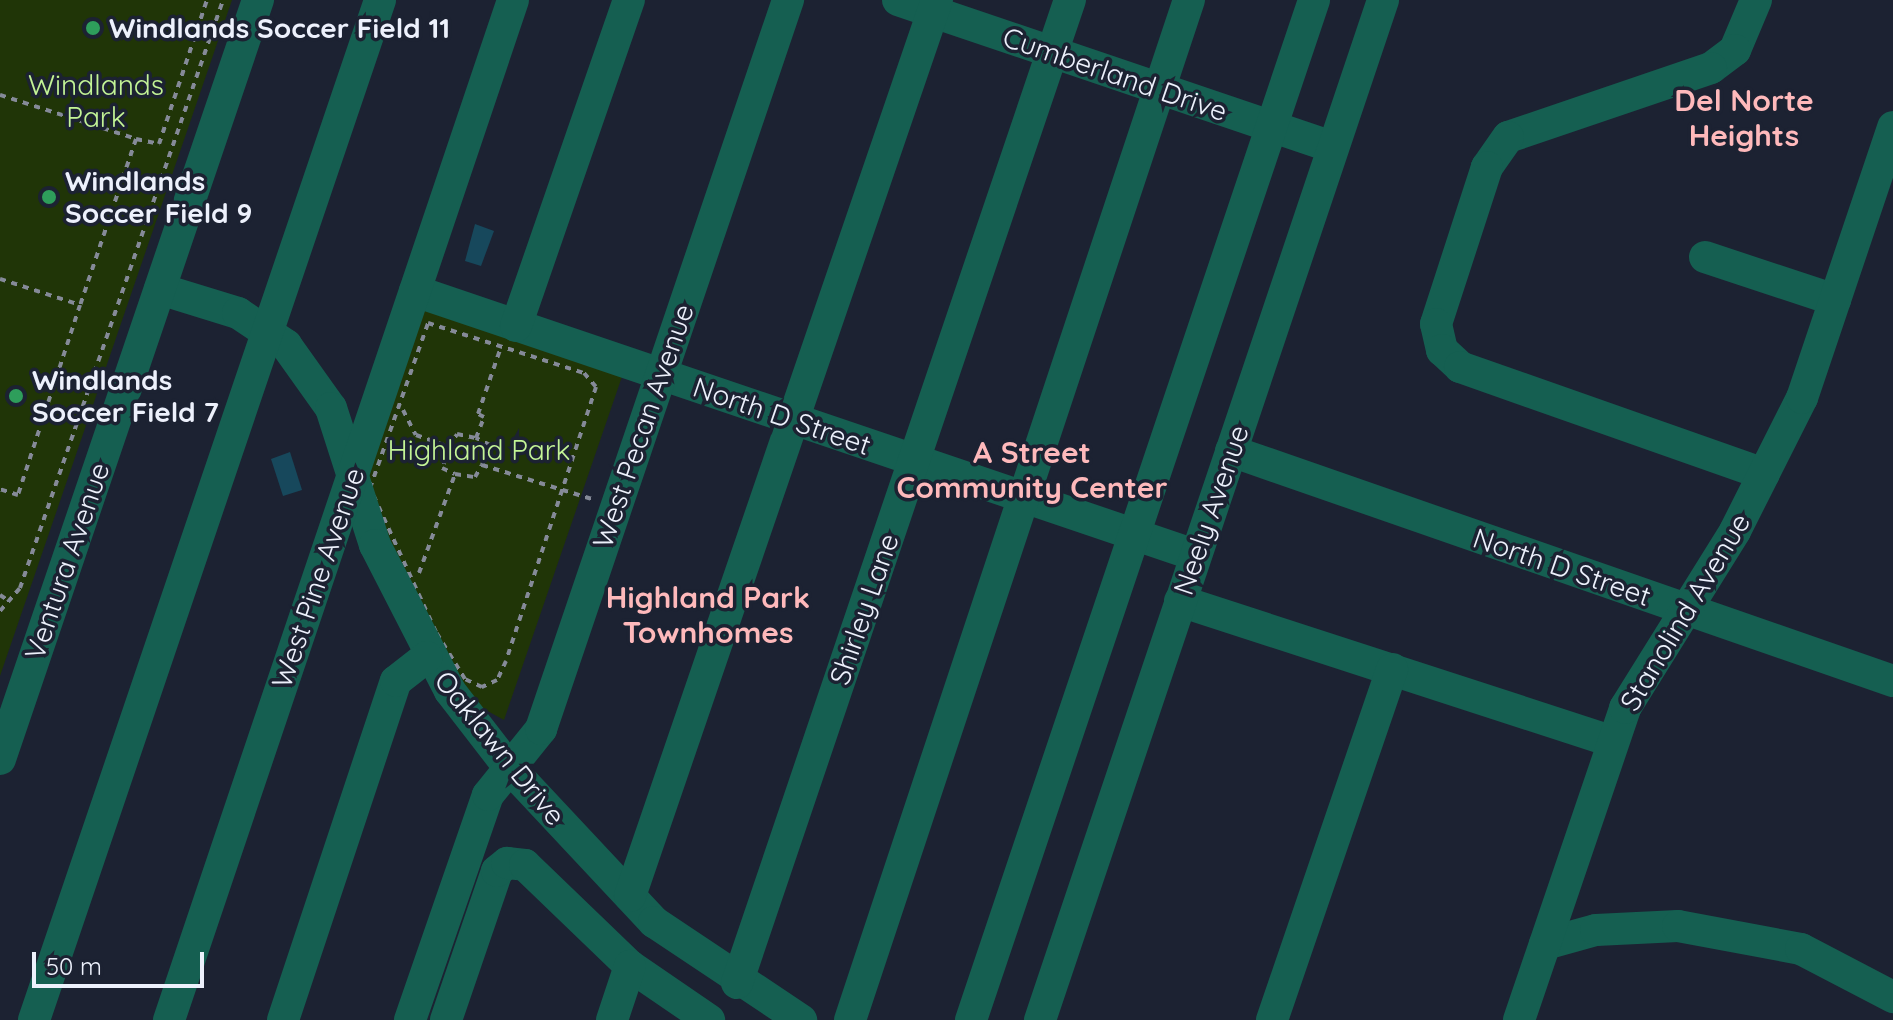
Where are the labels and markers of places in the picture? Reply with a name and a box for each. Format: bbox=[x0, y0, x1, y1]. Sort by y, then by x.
place label: Windlands Soccer Field 11 bbox=[109, 11, 450, 45]
marker: Windlands Soccer Field 11 bbox=[84, 19, 102, 37]
place label: Windlands Soccer Field 9 bbox=[65, 164, 252, 230]
marker: Windlands Soccer Field 9 bbox=[40, 188, 58, 206]
place label: Windlands Soccer Field 7 bbox=[32, 363, 219, 429]
marker: Windlands Soccer Field 7 bbox=[7, 387, 25, 405]

